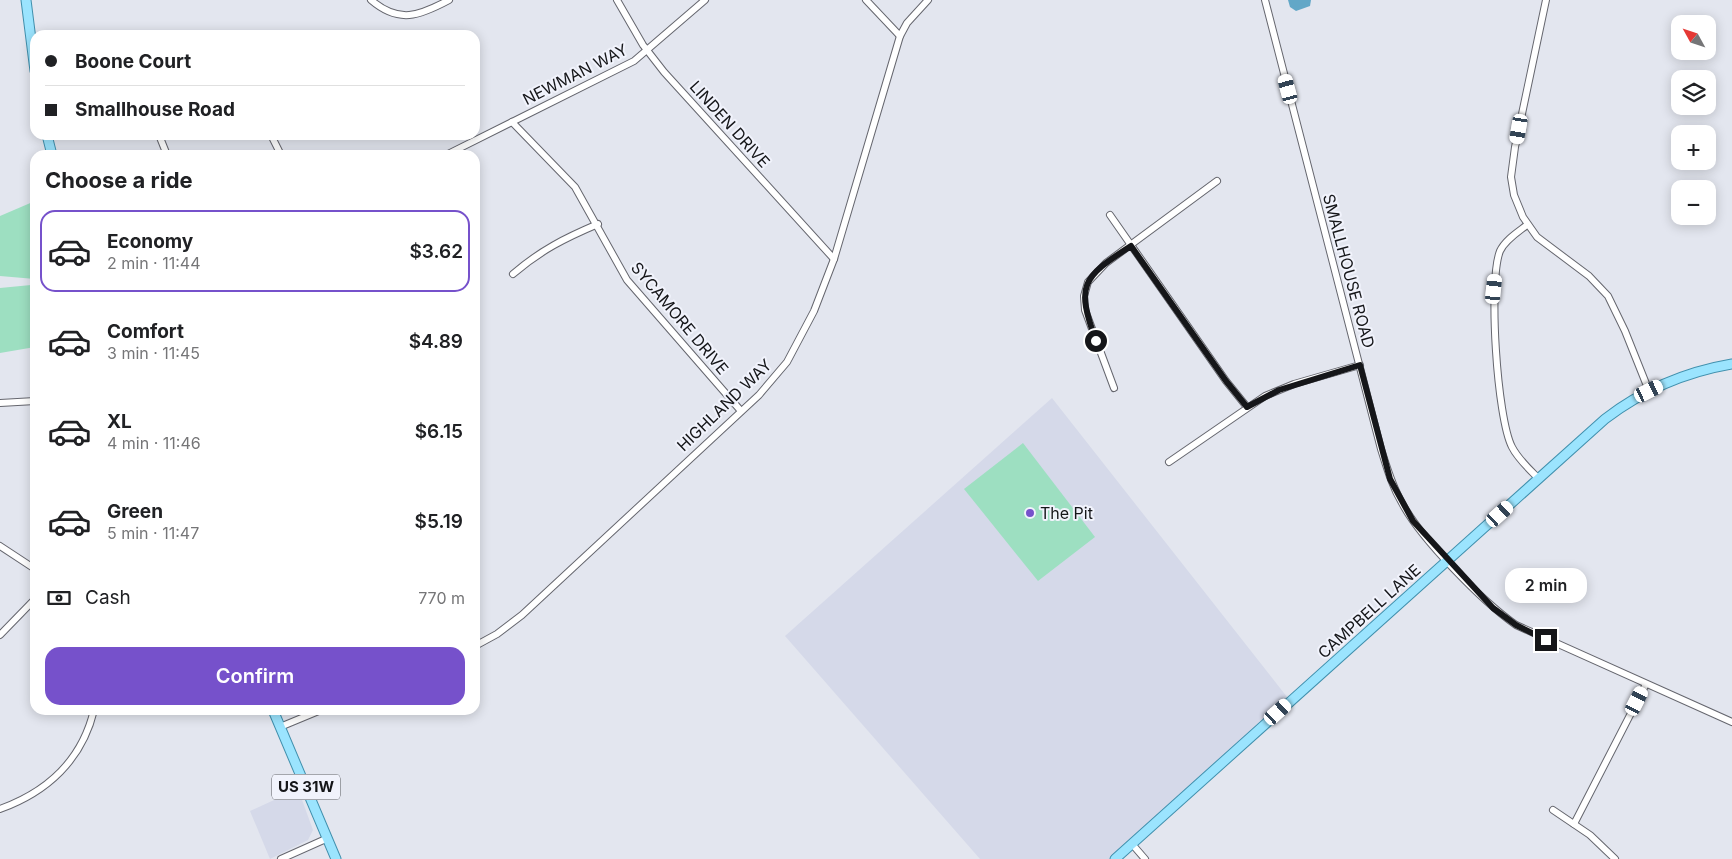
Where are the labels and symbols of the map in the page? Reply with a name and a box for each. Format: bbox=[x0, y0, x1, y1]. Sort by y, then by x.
north arrow bbox=[1671, 15, 1716, 60]
street label: NEWMAN WAY bbox=[519, 39, 631, 109]
car bbox=[1276, 73, 1299, 105]
street label: LINDEN DRIVE bbox=[686, 76, 774, 172]
car bbox=[1509, 113, 1528, 145]
street label: SMALLHOUSE ROAD bbox=[1319, 192, 1379, 350]
street label: SYCAMORE DRIVE bbox=[627, 258, 733, 378]
car bbox=[1484, 273, 1503, 305]
route start bbox=[1085, 330, 1107, 352]
street label: HIGHLAND WAY bbox=[673, 355, 776, 455]
car bbox=[1632, 378, 1665, 404]
car bbox=[1483, 498, 1516, 530]
place label: The Pit bbox=[1040, 503, 1093, 523]
marker: The Pit bbox=[1024, 507, 1036, 519]
street label: CAMPBELL LANE bbox=[1313, 560, 1425, 662]
callout: 2 min bbox=[1505, 568, 1587, 602]
route end bbox=[1535, 629, 1557, 651]
car bbox=[1623, 684, 1650, 718]
car bbox=[1261, 696, 1294, 728]
road number: US 31W bbox=[272, 774, 340, 800]

